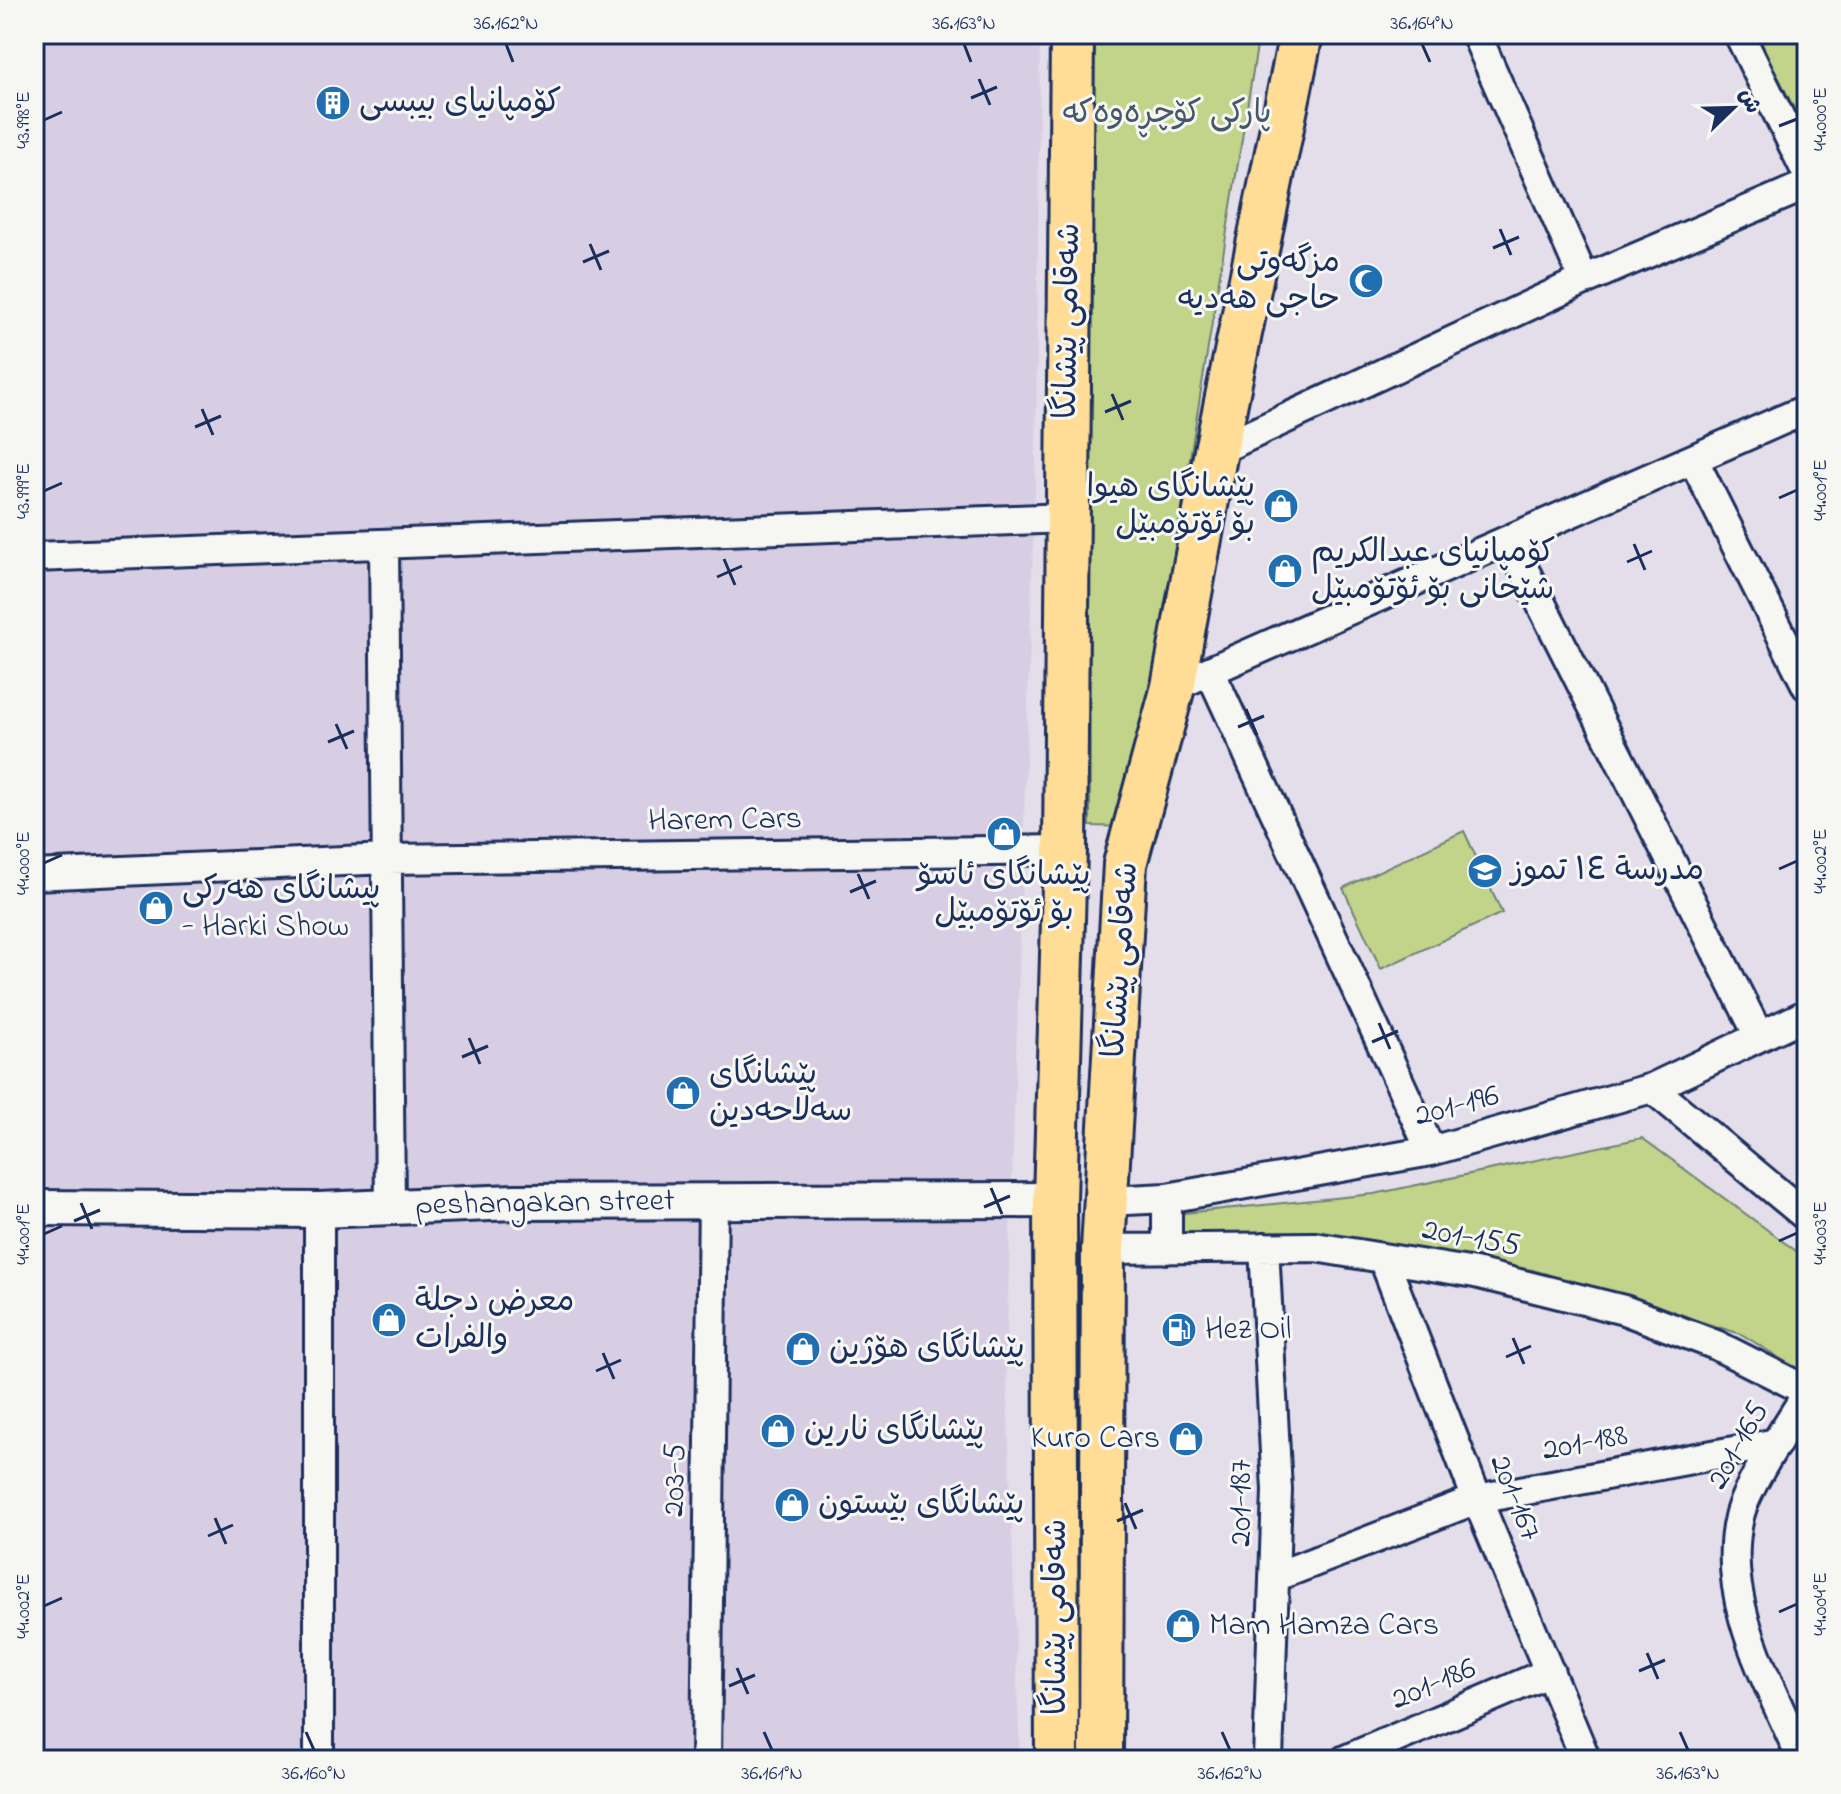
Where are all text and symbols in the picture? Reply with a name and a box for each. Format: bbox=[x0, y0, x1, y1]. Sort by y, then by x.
text: 36.162°N bbox=[473, 10, 539, 39]
text: 36.163°N bbox=[932, 10, 996, 39]
text: 36.164°N bbox=[1390, 10, 1454, 39]
north arrow bbox=[1693, 68, 1773, 148]
place label: كۆمپانیای بیبسی bbox=[359, 80, 561, 127]
building icon: كۆمپانیای بیبسی bbox=[314, 84, 352, 122]
text: ش bbox=[1729, 84, 1768, 119]
text: 44.000°E bbox=[1807, 87, 1836, 151]
text: 43.998°E bbox=[10, 91, 39, 149]
park label: پارکی کۆچڕەوەکە bbox=[1062, 91, 1272, 138]
street label: شەقامی پێشانگا bbox=[1044, 222, 1094, 420]
place label: مزگەوتی حاجی هەدیە bbox=[1178, 240, 1340, 324]
mosque icon: مزگەوتی حاجی هەدیە bbox=[1347, 262, 1385, 300]
text: 44.001°E bbox=[1807, 459, 1836, 521]
text: 43.999°E bbox=[10, 463, 39, 519]
place label: پێشانگای هیوا بۆ ئۆتۆمبێل bbox=[1086, 465, 1255, 549]
shop icon: پێشانگای هیوا بۆ ئۆتۆمبێل bbox=[1262, 487, 1300, 525]
place label: کۆمپانیای عبدالكريم شێخانی بۆ ئۆتۆمبێل bbox=[1311, 530, 1555, 614]
shop icon: کۆمپانیای عبدالكريم شێخانی بۆ ئۆتۆمبێل bbox=[1266, 552, 1304, 590]
street label: Harem Cars bbox=[648, 796, 802, 846]
shop icon: پێشانگای ئاسۆ بۆ ئۆتۆمبێل bbox=[985, 815, 1023, 853]
text: 44.002°E bbox=[1807, 828, 1836, 894]
text: 44.000°E bbox=[10, 831, 39, 895]
place label: مدرسة ١٤ تموز bbox=[1508, 848, 1704, 895]
school or university icon: مدرسة ١٤ تموز bbox=[1466, 852, 1504, 890]
place label: پێشانگای ئاسۆ بۆ ئۆتۆمبێل bbox=[914, 853, 1091, 937]
street label: شەقامی پێشانگا bbox=[1092, 860, 1152, 1060]
place label: پیشانگای هەرکی - Harki Show bbox=[182, 867, 381, 951]
shop icon: پیشانگای هەرکی - Harki Show bbox=[137, 889, 175, 927]
place label: پێشانگای سەلاحەدین bbox=[709, 1052, 852, 1136]
street label: 201-196 bbox=[1409, 1073, 1505, 1141]
shop icon: پێشانگای سەلاحەدین bbox=[664, 1074, 702, 1112]
street label: peshangakan street bbox=[415, 1178, 675, 1230]
text: 44.003°E bbox=[1807, 1201, 1836, 1265]
text: 44.001°E bbox=[10, 1203, 39, 1265]
street label: 201-155 bbox=[1418, 1207, 1524, 1271]
place label: معرض دجلة والفرات bbox=[415, 1279, 574, 1363]
shop icon: معرض دجلة والفرات bbox=[370, 1301, 408, 1339]
place label: Hez Oil bbox=[1205, 1307, 1292, 1354]
fuel station icon: Hez Oil bbox=[1160, 1311, 1198, 1349]
place label: پێشانگای هۆژین bbox=[829, 1326, 1025, 1373]
shop icon: پێشانگای هۆژین bbox=[784, 1330, 822, 1368]
street label: 201-165 bbox=[1696, 1393, 1782, 1499]
place label: پێشانگای نارین bbox=[804, 1408, 984, 1455]
shop icon: پێشانگای نارین bbox=[759, 1412, 797, 1450]
street label: 201-188 bbox=[1538, 1413, 1632, 1475]
place label: Kuro Cars bbox=[1031, 1416, 1160, 1463]
shop icon: Kuro Cars bbox=[1167, 1420, 1205, 1458]
street label: 203-5 bbox=[652, 1443, 700, 1517]
street label: 201-167 bbox=[1475, 1448, 1553, 1548]
street label: 201-187 bbox=[1219, 1459, 1266, 1547]
place label: پێشانگای بێستون bbox=[818, 1482, 1024, 1529]
shop icon: پێشانگای بێستون bbox=[773, 1486, 811, 1524]
street label: شەقامی پێشانگا bbox=[1034, 1519, 1081, 1715]
text: 44.004°E bbox=[1807, 1572, 1836, 1636]
text: 44.002°E bbox=[10, 1573, 39, 1639]
place label: Mam Hamza Cars bbox=[1209, 1603, 1439, 1650]
shop icon: Mam Hamza Cars bbox=[1164, 1607, 1202, 1645]
street label: 201-186 bbox=[1384, 1646, 1484, 1724]
text: 36.160°N bbox=[282, 1760, 346, 1789]
text: 36.161°N bbox=[741, 1760, 803, 1789]
text: 36.162°N bbox=[1197, 1760, 1263, 1789]
text: 36.163°N bbox=[1656, 1760, 1720, 1789]

